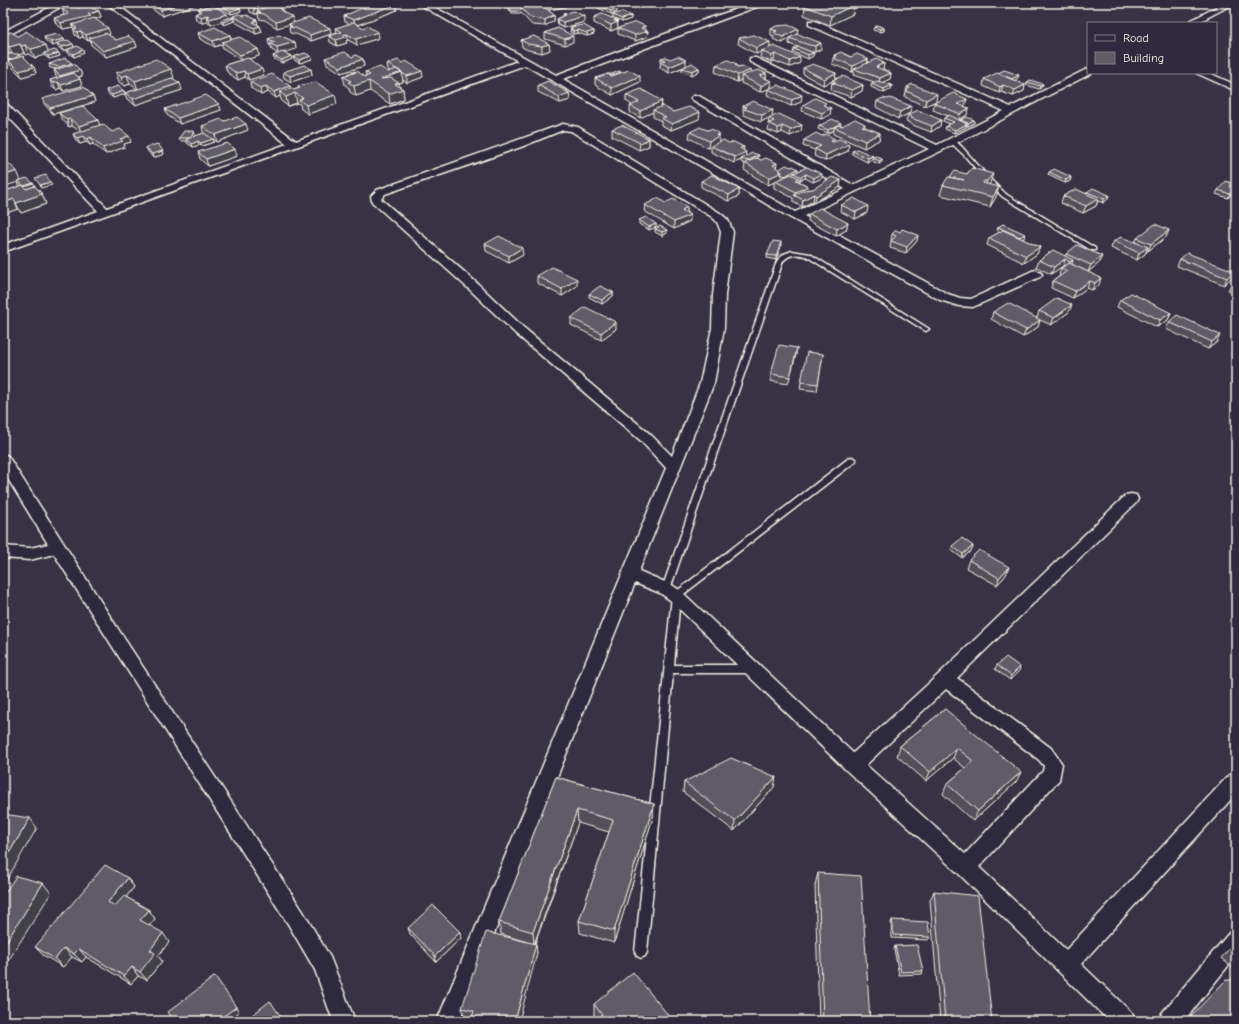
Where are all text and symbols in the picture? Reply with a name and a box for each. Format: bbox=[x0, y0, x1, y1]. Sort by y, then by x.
legend bbox=[1087, 22, 1217, 74]
text: Road bbox=[1123, 31, 1149, 45]
text: Building bbox=[1123, 51, 1164, 65]

